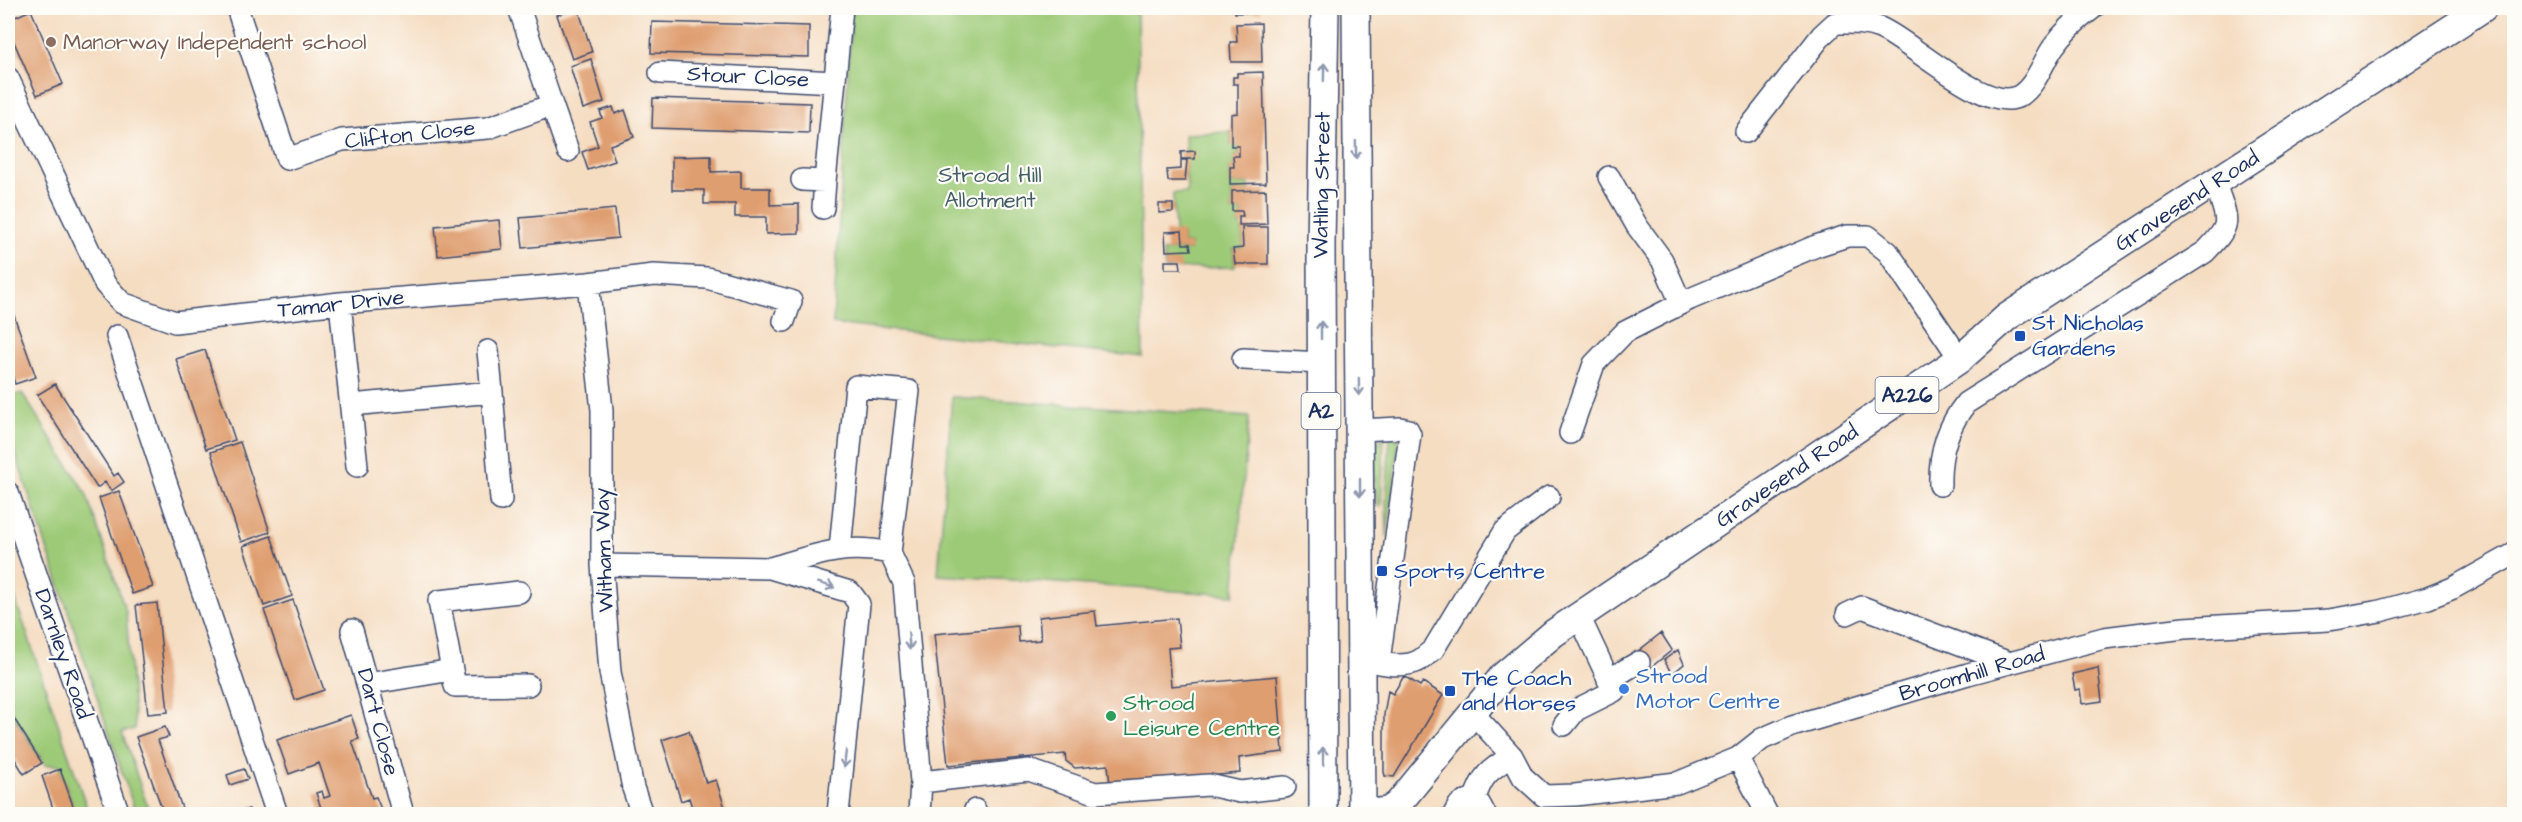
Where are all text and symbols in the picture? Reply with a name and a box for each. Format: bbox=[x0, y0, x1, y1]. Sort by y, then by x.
place label: Manorway Independent school bbox=[63, 27, 366, 59]
marker: Manorway Independent school bbox=[44, 35, 58, 49]
street label: Stour Close bbox=[686, 58, 810, 96]
one-way arrow bbox=[1318, 63, 1330, 83]
street label: Watling Street bbox=[1305, 111, 1340, 259]
street label: Clifton Close bbox=[343, 113, 477, 157]
one-way arrow bbox=[1351, 139, 1362, 159]
street label: Gravesend Road bbox=[2109, 143, 2265, 259]
park label: Strood Hill Allotment bbox=[938, 160, 1042, 216]
street label: Tamar Drive bbox=[276, 282, 406, 326]
place label: St Nicholas Gardens bbox=[2032, 308, 2144, 364]
one-way arrow bbox=[1316, 321, 1327, 341]
marker: St Nicholas Gardens bbox=[2013, 329, 2027, 343]
one-way arrow bbox=[1353, 376, 1365, 396]
road number: A226 bbox=[1876, 377, 1938, 413]
road number: A2 bbox=[1302, 393, 1340, 429]
street label: Gravesend Road bbox=[1709, 417, 1865, 535]
one-way arrow bbox=[1354, 478, 1366, 498]
street label: Witham Way bbox=[586, 487, 623, 613]
place label: Sports Centre bbox=[1394, 556, 1545, 587]
marker: Sports Centre bbox=[1375, 564, 1389, 578]
one-way arrow bbox=[817, 580, 836, 591]
street label: Darnley Road bbox=[25, 585, 100, 723]
one-way arrow bbox=[903, 631, 914, 651]
street label: Broomhill Road bbox=[1896, 638, 2048, 710]
place label: Strood Motor Centre bbox=[1636, 661, 1780, 717]
place label: The Coach and Horses bbox=[1462, 663, 1576, 719]
street label: Dart Close bbox=[349, 665, 407, 779]
marker: Strood Motor Centre bbox=[1617, 682, 1631, 696]
marker: The Coach and Horses bbox=[1443, 684, 1457, 698]
place label: Strood Leisure Centre bbox=[1123, 688, 1280, 744]
marker: Strood Leisure Centre bbox=[1104, 709, 1118, 723]
one-way arrow bbox=[1317, 747, 1329, 767]
one-way arrow bbox=[839, 748, 850, 768]

